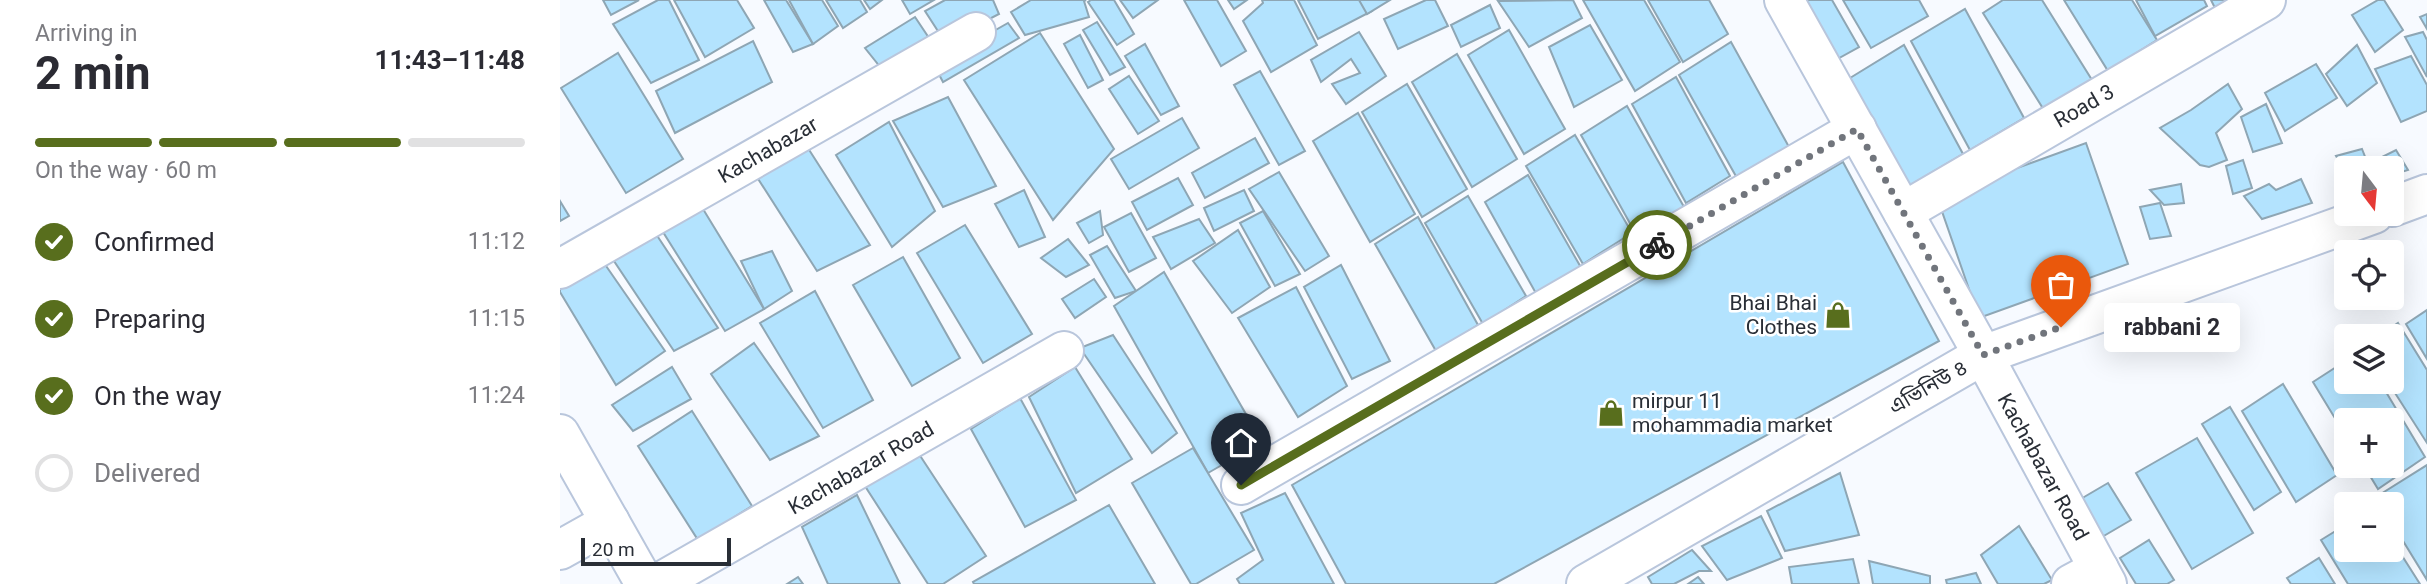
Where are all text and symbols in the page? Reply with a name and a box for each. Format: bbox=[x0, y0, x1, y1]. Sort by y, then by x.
text: Arriving in bbox=[35, 20, 138, 47]
text: 11:43–11:48 bbox=[375, 45, 525, 75]
text: 2 min bbox=[35, 46, 151, 100]
street label: Road 3 bbox=[2050, 79, 2118, 133]
street label: Kachabazar bbox=[714, 112, 822, 188]
north arrow bbox=[2334, 156, 2404, 226]
map controls bbox=[2334, 156, 2404, 562]
text: On the way · 60 m bbox=[35, 157, 217, 184]
courier bbox=[1622, 210, 1692, 280]
icon: check bbox=[35, 223, 73, 261]
icon: bike bbox=[1638, 226, 1676, 264]
text: Confirmed bbox=[94, 227, 215, 257]
text: 11:12 bbox=[468, 228, 525, 255]
button: locate bbox=[2334, 240, 2404, 310]
pin bbox=[2031, 255, 2091, 327]
icon: bag bbox=[2042, 266, 2080, 304]
place label: Bhai Bhai Clothes bbox=[1729, 291, 1817, 339]
icon: check bbox=[35, 300, 73, 338]
shop icon: Bhai Bhai Clothes bbox=[1823, 300, 1853, 330]
callout: rabbani 2 bbox=[2103, 302, 2240, 352]
text: Preparing bbox=[94, 304, 206, 334]
text: 11:15 bbox=[468, 305, 525, 332]
text: rabbani 2 bbox=[2124, 314, 2220, 341]
button: layers bbox=[2334, 324, 2404, 394]
street label: এভিনিউ ৪ bbox=[1885, 355, 1971, 419]
icon: check bbox=[35, 377, 73, 415]
text: On the way bbox=[94, 381, 222, 411]
text: 11:24 bbox=[468, 382, 525, 409]
place label: mirpur 11 mohammadia market bbox=[1632, 389, 1833, 437]
street label: Kachabazar Road bbox=[1993, 389, 2093, 545]
shop icon: mirpur 11 mohammadia market bbox=[1596, 398, 1626, 428]
button: + bbox=[2334, 408, 2404, 478]
pin bbox=[1211, 413, 1271, 485]
street label: Kachabazar Road bbox=[784, 417, 938, 519]
icon: home bbox=[1222, 424, 1260, 462]
text: Delivered bbox=[94, 458, 201, 488]
button: − bbox=[2334, 492, 2404, 562]
scale bar bbox=[581, 535, 732, 567]
text: 20 m bbox=[592, 538, 635, 561]

